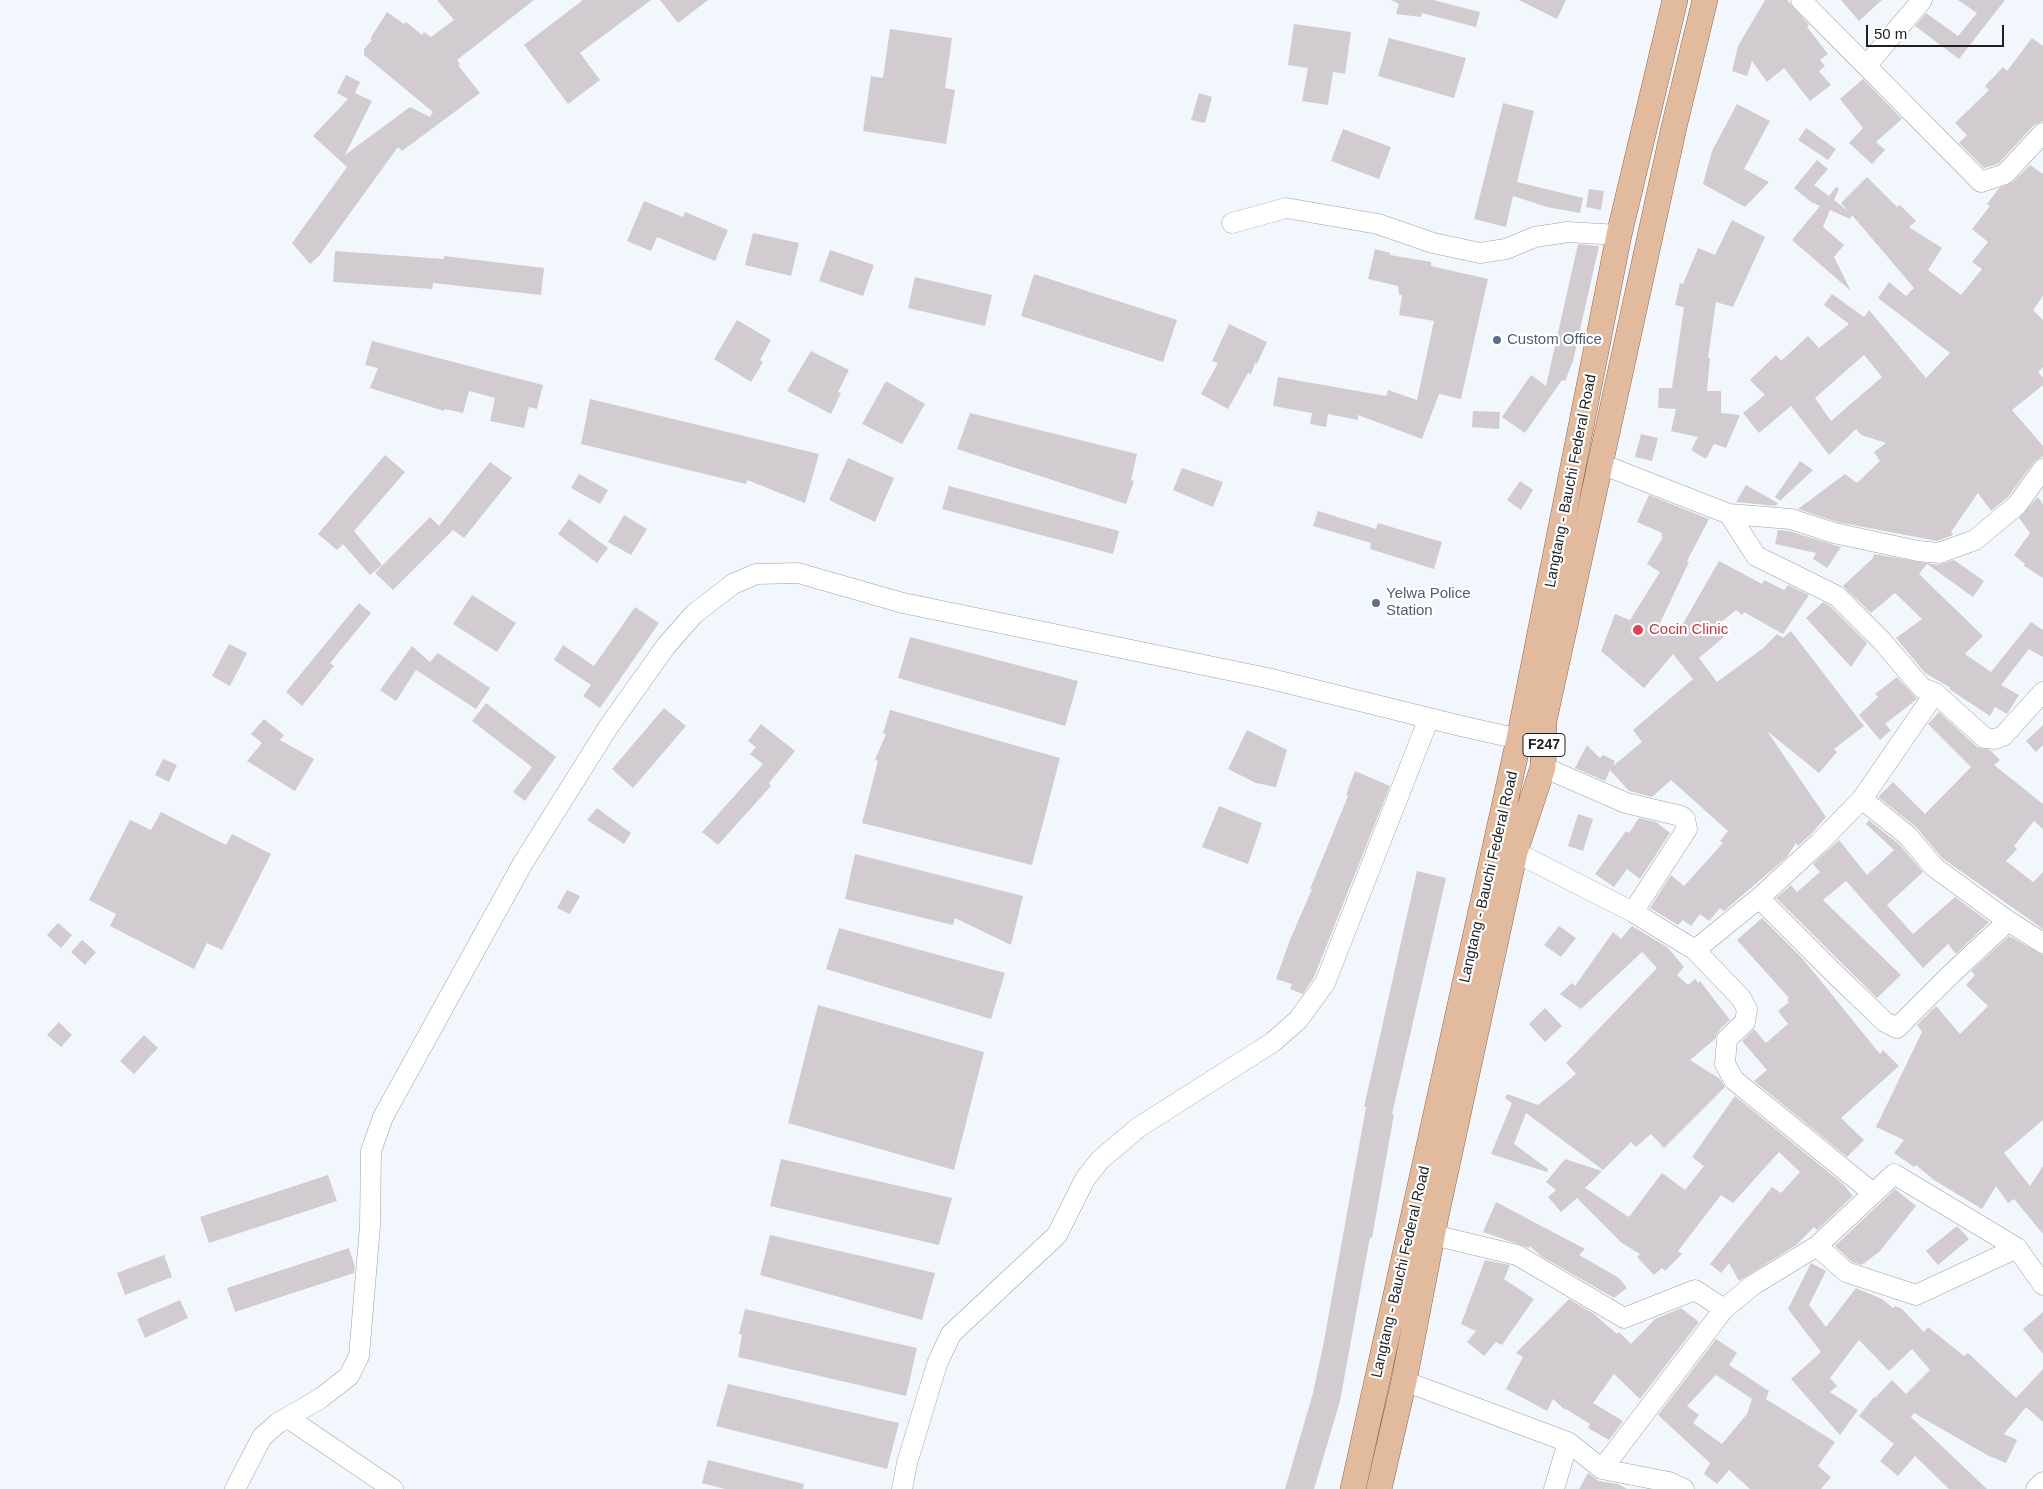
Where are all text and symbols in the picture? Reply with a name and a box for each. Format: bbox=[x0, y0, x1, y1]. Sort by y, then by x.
scale bar bbox=[1868, 15, 2006, 47]
text: 50 m bbox=[1874, 25, 1907, 42]
place label: Custom Office bbox=[1507, 331, 1602, 349]
marker: Custom Office bbox=[1491, 334, 1503, 346]
street label: Langtang - Bauchi Federal Road bbox=[1541, 373, 1601, 589]
place label: Yelwa Police Station bbox=[1386, 585, 1470, 620]
marker: Yelwa Police Station bbox=[1370, 597, 1382, 609]
place label: Cocin Clinic bbox=[1649, 621, 1728, 639]
marker: Cocin Clinic bbox=[1631, 623, 1645, 637]
road number: F247 bbox=[1523, 734, 1565, 756]
street label: Langtang - Bauchi Federal Road bbox=[1456, 769, 1522, 985]
street label: Langtang - Bauchi Federal Road bbox=[1368, 1164, 1434, 1380]

